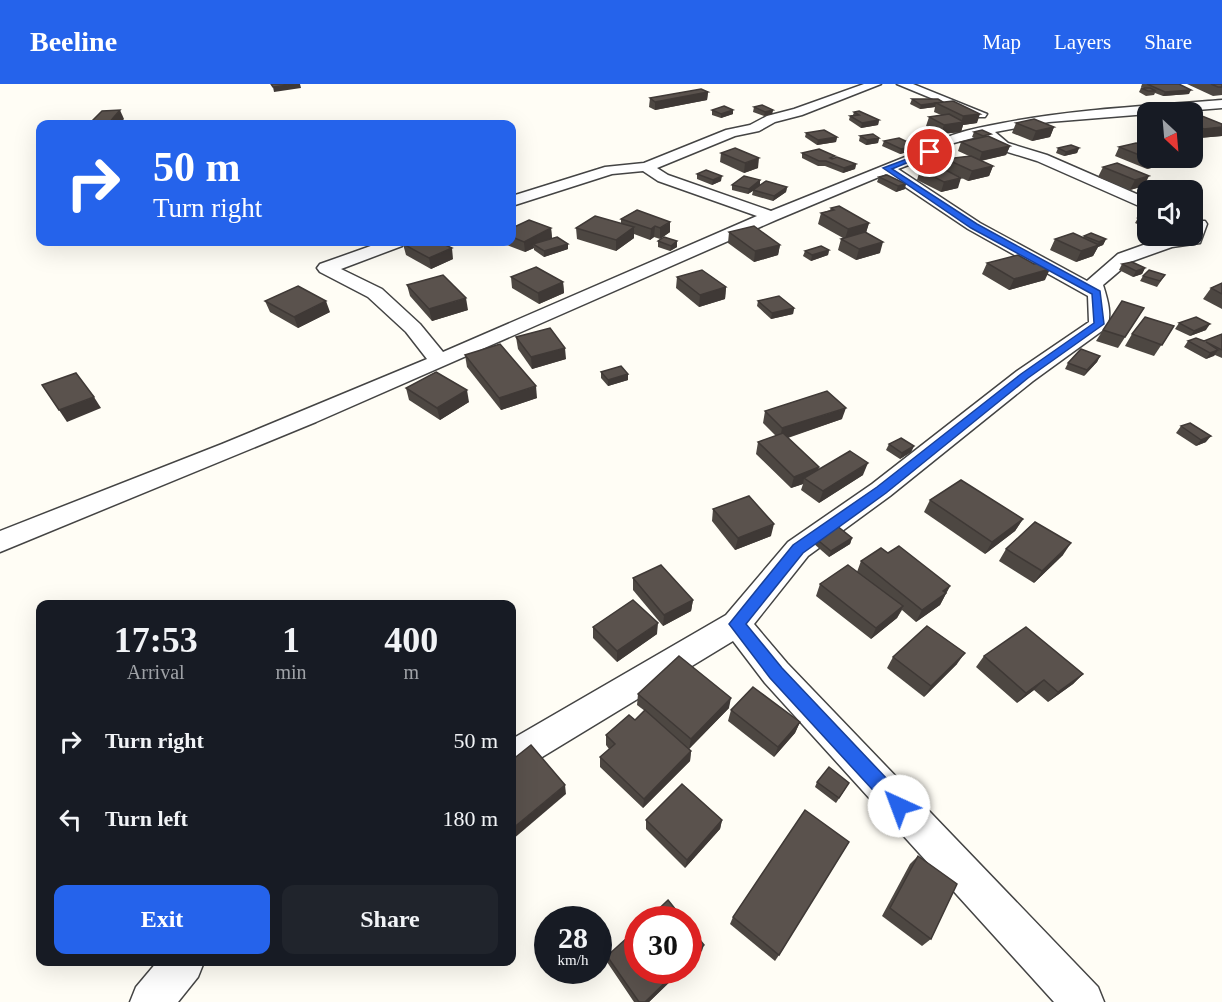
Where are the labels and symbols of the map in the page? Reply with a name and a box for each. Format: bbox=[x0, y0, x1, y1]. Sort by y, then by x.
north arrow bbox=[1137, 102, 1203, 168]
pin bbox=[904, 126, 955, 177]
position arrow bbox=[867, 774, 931, 838]
speed limit sign: 30 bbox=[624, 906, 702, 984]

